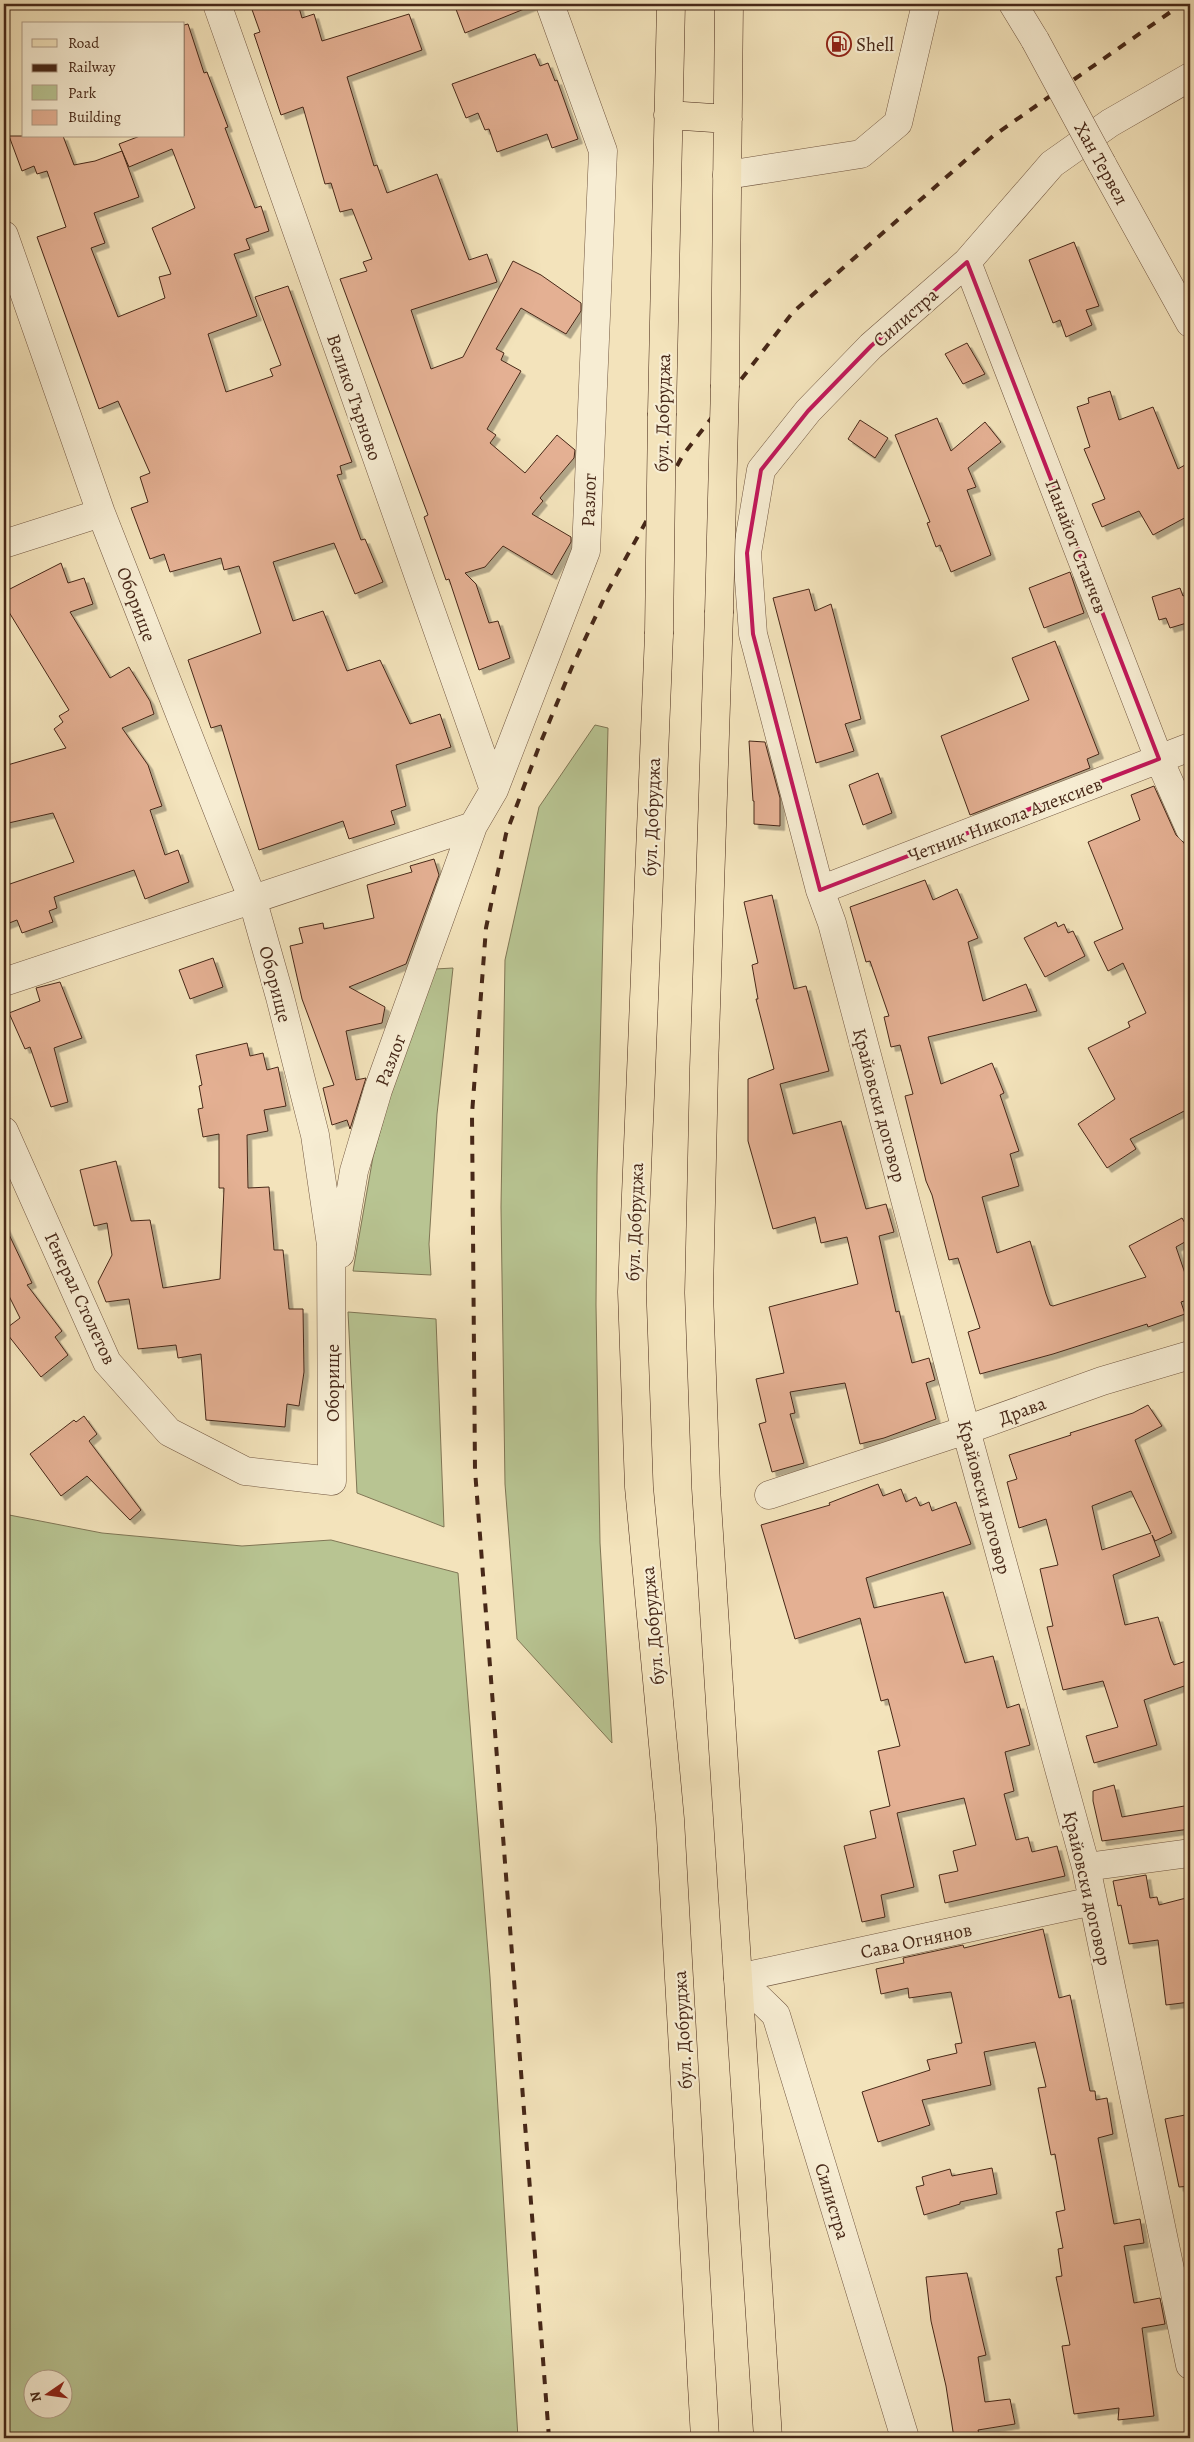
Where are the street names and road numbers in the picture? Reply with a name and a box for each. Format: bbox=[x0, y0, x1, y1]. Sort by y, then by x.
street label: Хан Тервел bbox=[1068, 117, 1135, 210]
street label: Силистра bbox=[867, 282, 944, 353]
street label: Велико Търново bbox=[320, 331, 388, 464]
street label: бул. Добруджа bbox=[649, 353, 677, 473]
street label: Разлог bbox=[575, 473, 603, 527]
street label: Панайот Станчев bbox=[1039, 476, 1114, 617]
street label: Оборище bbox=[110, 563, 162, 645]
street label: бул. Добруджа bbox=[637, 757, 667, 877]
street label: Четник Никола Алексиев bbox=[905, 771, 1106, 869]
street label: Оборище bbox=[252, 943, 298, 1025]
street label: Крайовски договор bbox=[846, 1025, 912, 1185]
street label: Разлог bbox=[369, 1030, 413, 1090]
street label: бул. Добруджа bbox=[620, 1162, 650, 1282]
street label: Генерал Столетов bbox=[38, 1228, 122, 1369]
street label: Оборище bbox=[320, 1344, 346, 1422]
street label: Драва bbox=[995, 1390, 1050, 1431]
street label: Крайовски договор bbox=[951, 1417, 1017, 1577]
street label: бул. Добруджа bbox=[635, 1565, 671, 1686]
street label: Крайовски договор bbox=[1057, 1808, 1118, 1968]
street label: Сава Огнянов bbox=[858, 1916, 974, 1965]
street label: бул. Добруджа bbox=[667, 1970, 699, 2090]
street label: Силистра bbox=[808, 2160, 856, 2243]

